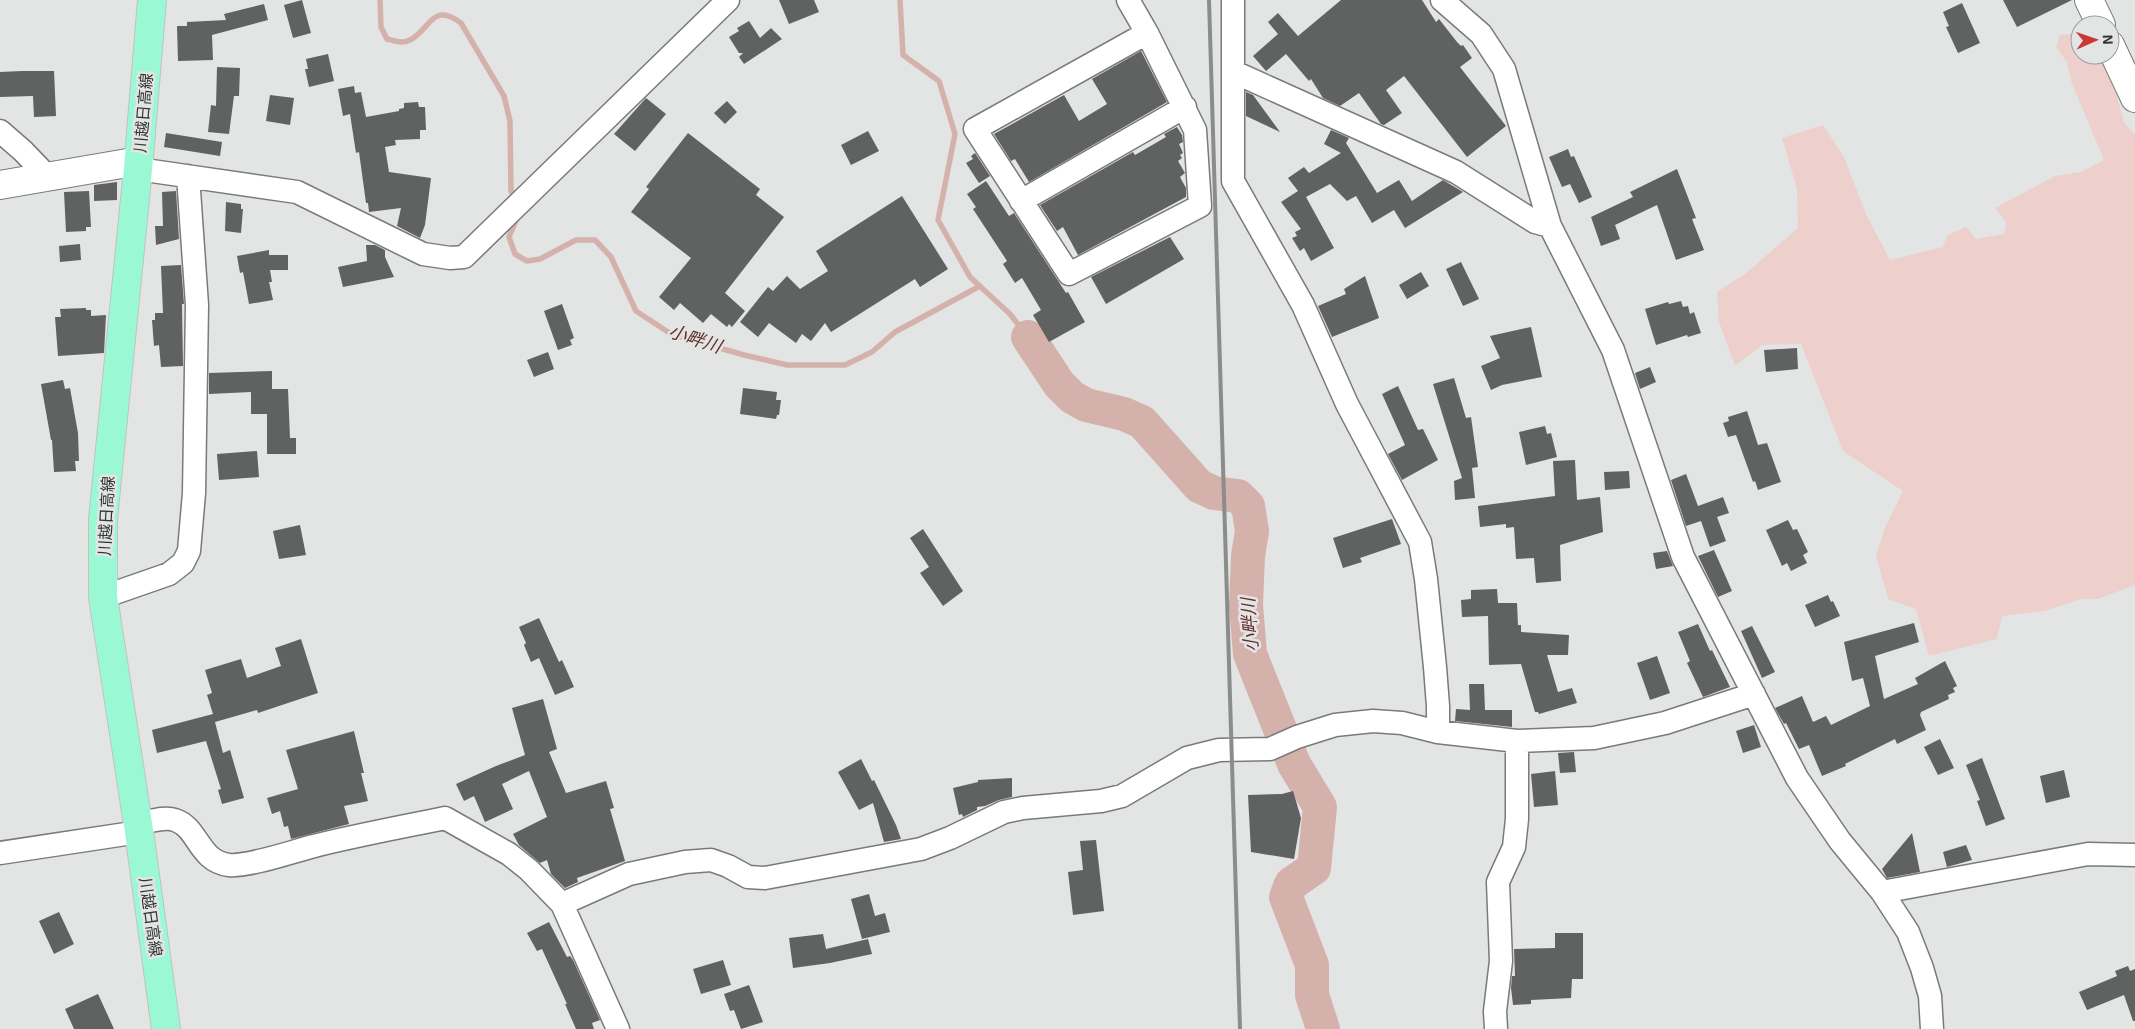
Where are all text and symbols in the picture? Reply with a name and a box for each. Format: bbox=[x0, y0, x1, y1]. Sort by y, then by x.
north arrow bbox=[2070, 15, 2120, 65]
text: N bbox=[2100, 34, 2117, 45]
street label: 川越日高線 bbox=[130, 72, 155, 154]
water label: 小畔川 bbox=[666, 319, 726, 357]
street label: 川越日高線 bbox=[94, 476, 117, 556]
water label: 小畔川 bbox=[1236, 595, 1262, 653]
street label: 川越日高線 bbox=[137, 876, 166, 958]

